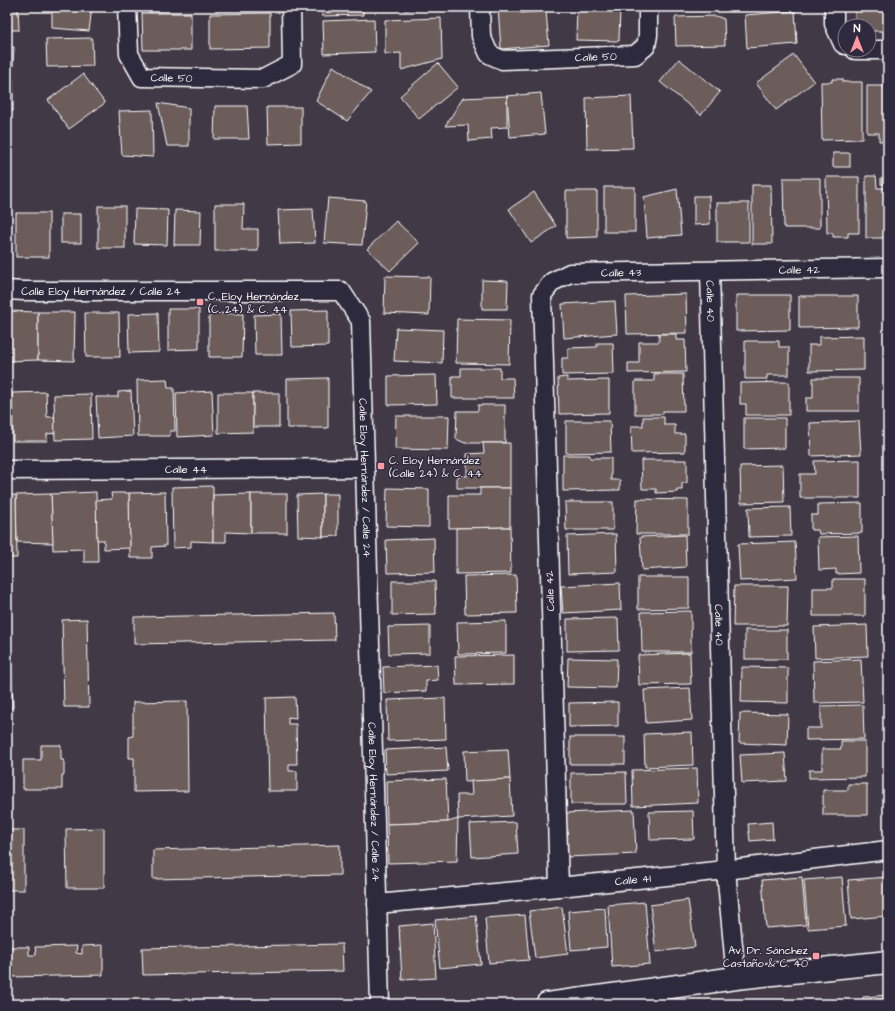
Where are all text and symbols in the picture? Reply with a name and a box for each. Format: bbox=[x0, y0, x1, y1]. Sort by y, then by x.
north arrow bbox=[837, 18, 877, 58]
text: N bbox=[854, 21, 861, 36]
street label: Calle 50 bbox=[575, 48, 617, 65]
street label: Calle 50 bbox=[150, 70, 193, 85]
street label: Calle 42 bbox=[779, 262, 821, 277]
street label: Calle 43 bbox=[601, 264, 642, 280]
street label: Calle 40 bbox=[703, 280, 719, 322]
street label: Calle Eloy Hernández / Calle 24 bbox=[21, 284, 181, 300]
place label: C. Eloy Hernández (C. 24) & C. 44 bbox=[208, 289, 299, 317]
marker: C. Eloy Hernández (C. 24) & C. 44 bbox=[195, 297, 205, 307]
street label: Calle Eloy Hernández / Calle 24 bbox=[356, 398, 375, 558]
place label: C. Eloy Hernández (Calle 24) & C. 44 bbox=[389, 453, 483, 481]
street label: Calle 44 bbox=[165, 461, 208, 477]
marker: C. Eloy Hernández (Calle 24) & C. 44 bbox=[376, 461, 386, 471]
street label: Calle 42 bbox=[542, 570, 558, 612]
street label: Calle 40 bbox=[711, 604, 727, 646]
street label: Calle Eloy Hernández / Calle 24 bbox=[365, 722, 384, 882]
street label: Calle 41 bbox=[614, 870, 652, 889]
place label: Av. Dr. Sánchez Castaño & C. 40 bbox=[723, 943, 809, 971]
marker: Av. Dr. Sánchez Castaño & C. 40 bbox=[811, 951, 821, 961]

